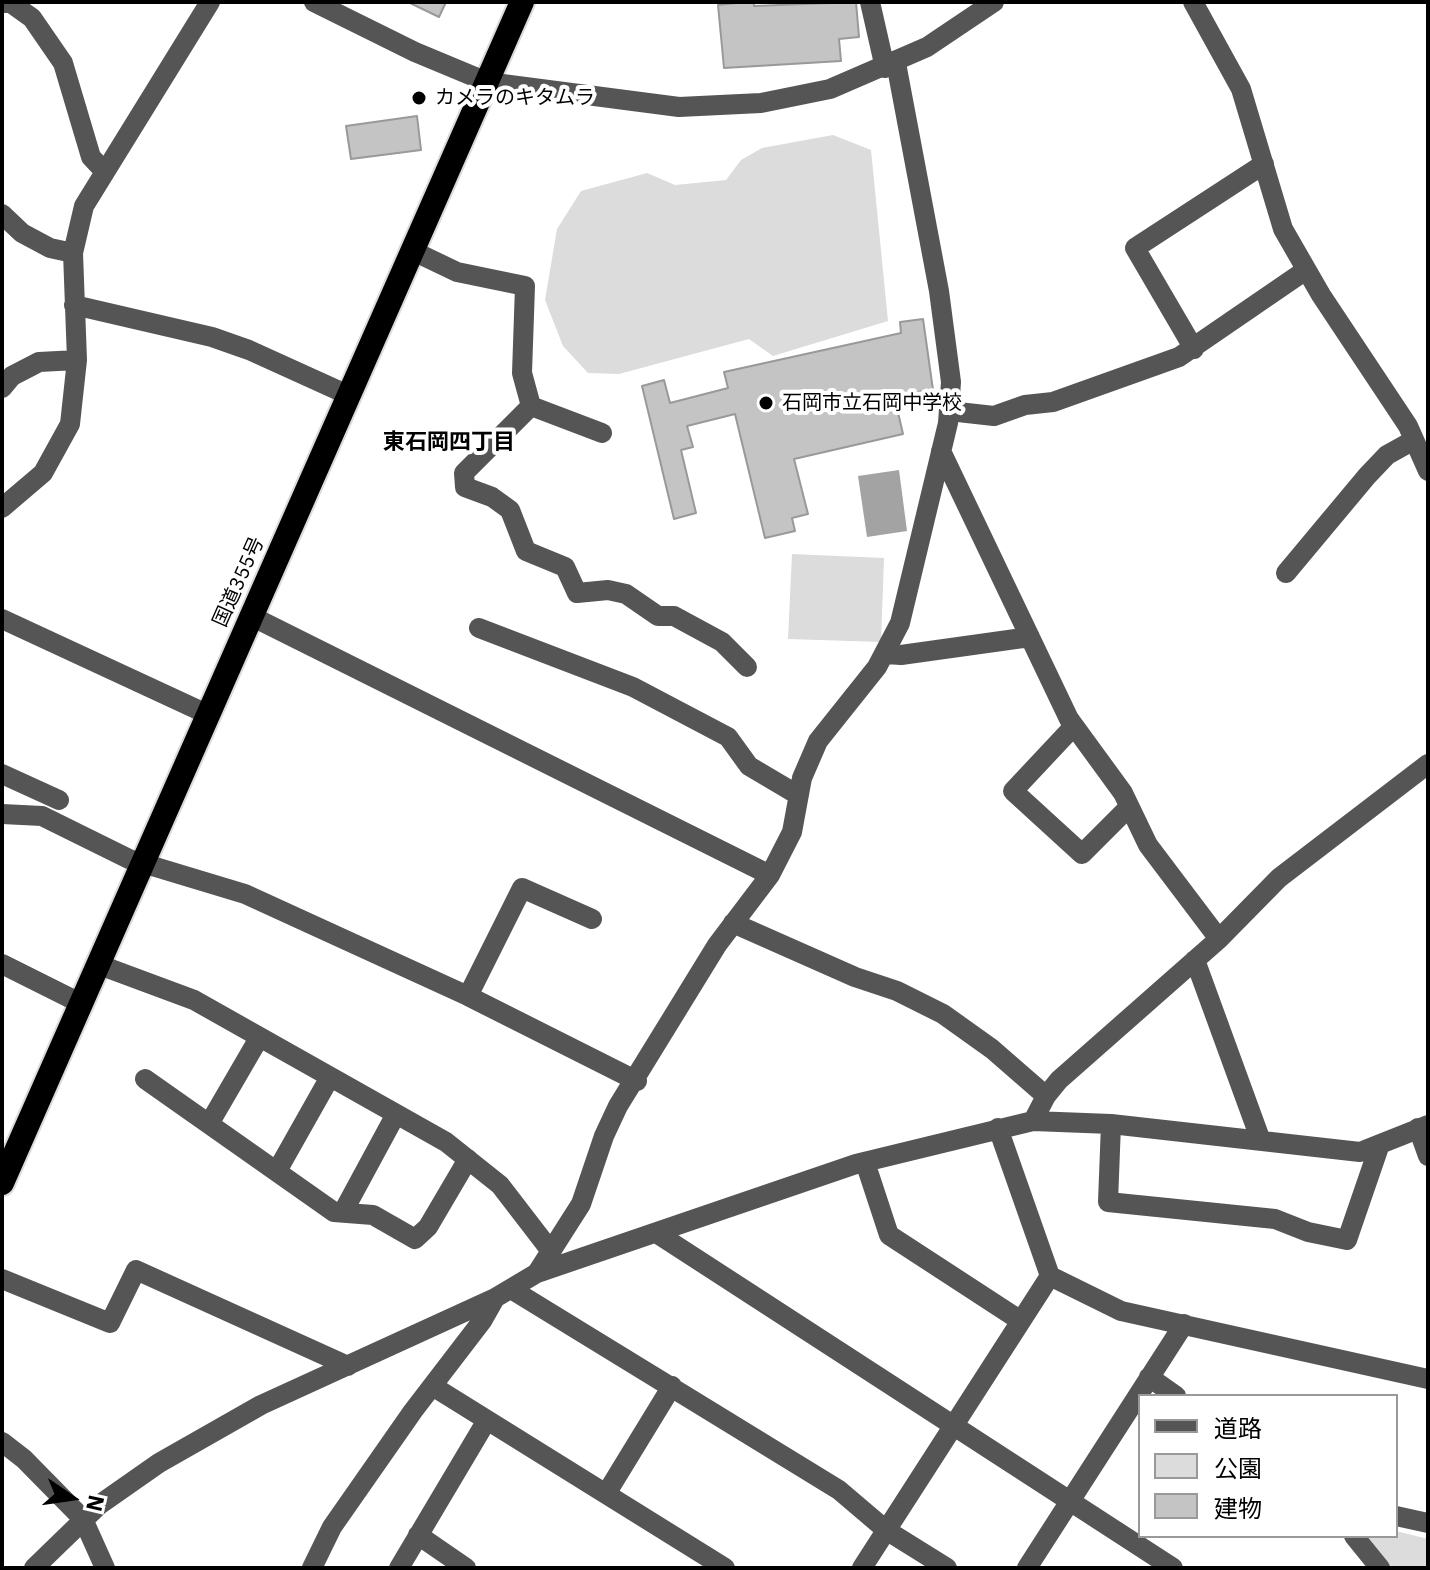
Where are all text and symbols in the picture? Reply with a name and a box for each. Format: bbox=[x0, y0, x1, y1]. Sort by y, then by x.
place label: カメラのキタムラ bbox=[435, 86, 595, 110]
marker: カメラのキタムラ bbox=[410, 89, 428, 107]
place label: 石岡市立石岡中学校 bbox=[782, 391, 962, 415]
marker: 石岡市立石岡中学校 bbox=[757, 394, 775, 412]
district label: 東石岡四丁目 bbox=[383, 430, 515, 456]
street label: 国道355号 bbox=[209, 533, 269, 631]
legend bbox=[1138, 1394, 1398, 1538]
text: 道路 bbox=[1214, 1412, 1262, 1444]
text: 公園 bbox=[1214, 1452, 1262, 1484]
north arrow bbox=[32, 1458, 112, 1538]
text: N bbox=[80, 1492, 112, 1515]
text: 建物 bbox=[1214, 1492, 1262, 1524]

